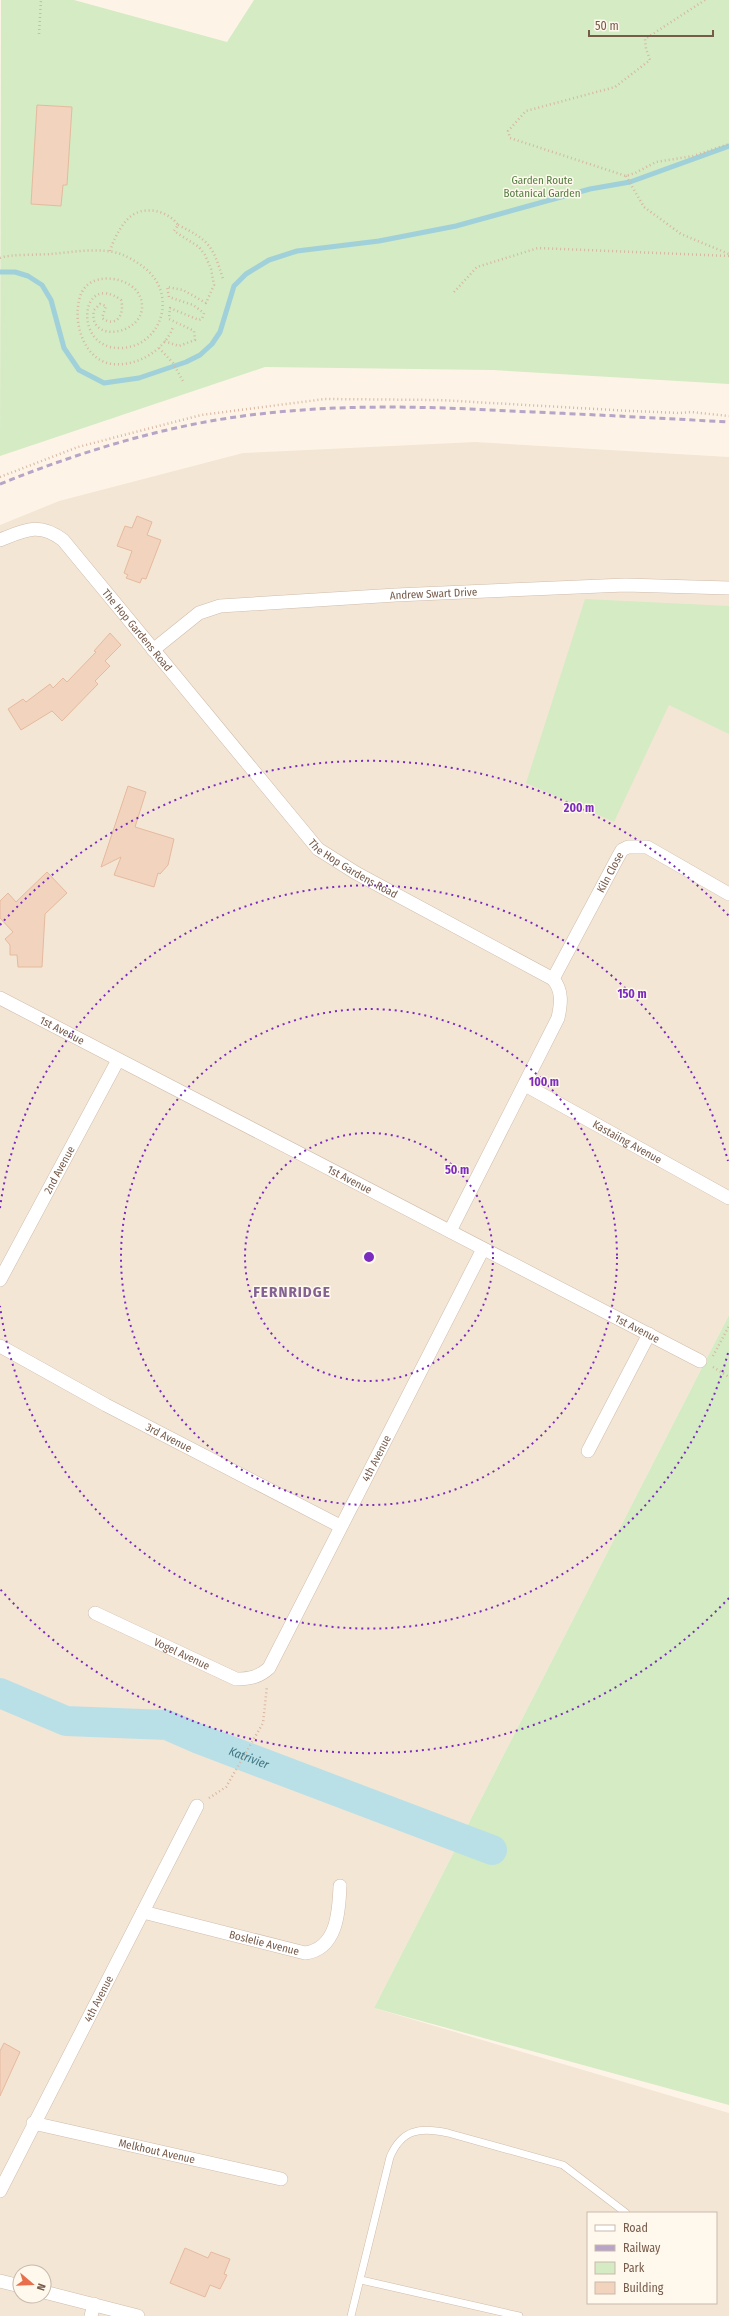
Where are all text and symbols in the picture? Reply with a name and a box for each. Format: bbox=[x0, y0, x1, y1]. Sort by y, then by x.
scale bar bbox=[589, 12, 713, 38]
text: 50 m bbox=[595, 19, 619, 33]
park label: Garden Route Botanical Garden bbox=[504, 174, 581, 200]
street label: Andrew Swart Drive bbox=[389, 585, 478, 602]
street label: The Hop Gardens Road bbox=[99, 587, 174, 674]
text: 200 m bbox=[563, 801, 594, 815]
street label: The Hop Gardens Road bbox=[306, 837, 400, 901]
street label: Kiln Close bbox=[594, 850, 626, 895]
text: 150 m bbox=[617, 987, 647, 1001]
street label: 1st Avenue bbox=[37, 1014, 86, 1048]
text: 100 m bbox=[529, 1075, 559, 1089]
street label: Kastaiing Avenue bbox=[590, 1118, 664, 1166]
street label: 2nd Avenue bbox=[41, 1144, 78, 1196]
street label: 1st Avenue bbox=[325, 1163, 374, 1197]
text: 50 m bbox=[445, 1163, 469, 1177]
centre of rings bbox=[362, 1250, 376, 1264]
district label: FERNRIDGE bbox=[253, 1283, 331, 1301]
street label: 1st Avenue bbox=[613, 1312, 662, 1346]
street label: 3rd Avenue bbox=[143, 1421, 194, 1455]
street label: 4th Avenue bbox=[359, 1433, 394, 1484]
street label: Vogel Avenue bbox=[152, 1636, 212, 1673]
water label: Katrivier bbox=[227, 1744, 272, 1772]
street label: Boslelie Avenue bbox=[228, 1928, 300, 1958]
street label: 4th Avenue bbox=[82, 1974, 116, 2024]
street label: Melkhout Avenue bbox=[117, 2137, 196, 2166]
legend bbox=[587, 2212, 717, 2304]
text: Road bbox=[623, 2221, 648, 2235]
text: Railway bbox=[623, 2241, 661, 2255]
text: Park bbox=[623, 2261, 645, 2275]
north arrow bbox=[12, 2264, 52, 2304]
text: Building bbox=[623, 2281, 664, 2295]
text: N bbox=[34, 2282, 48, 2292]

